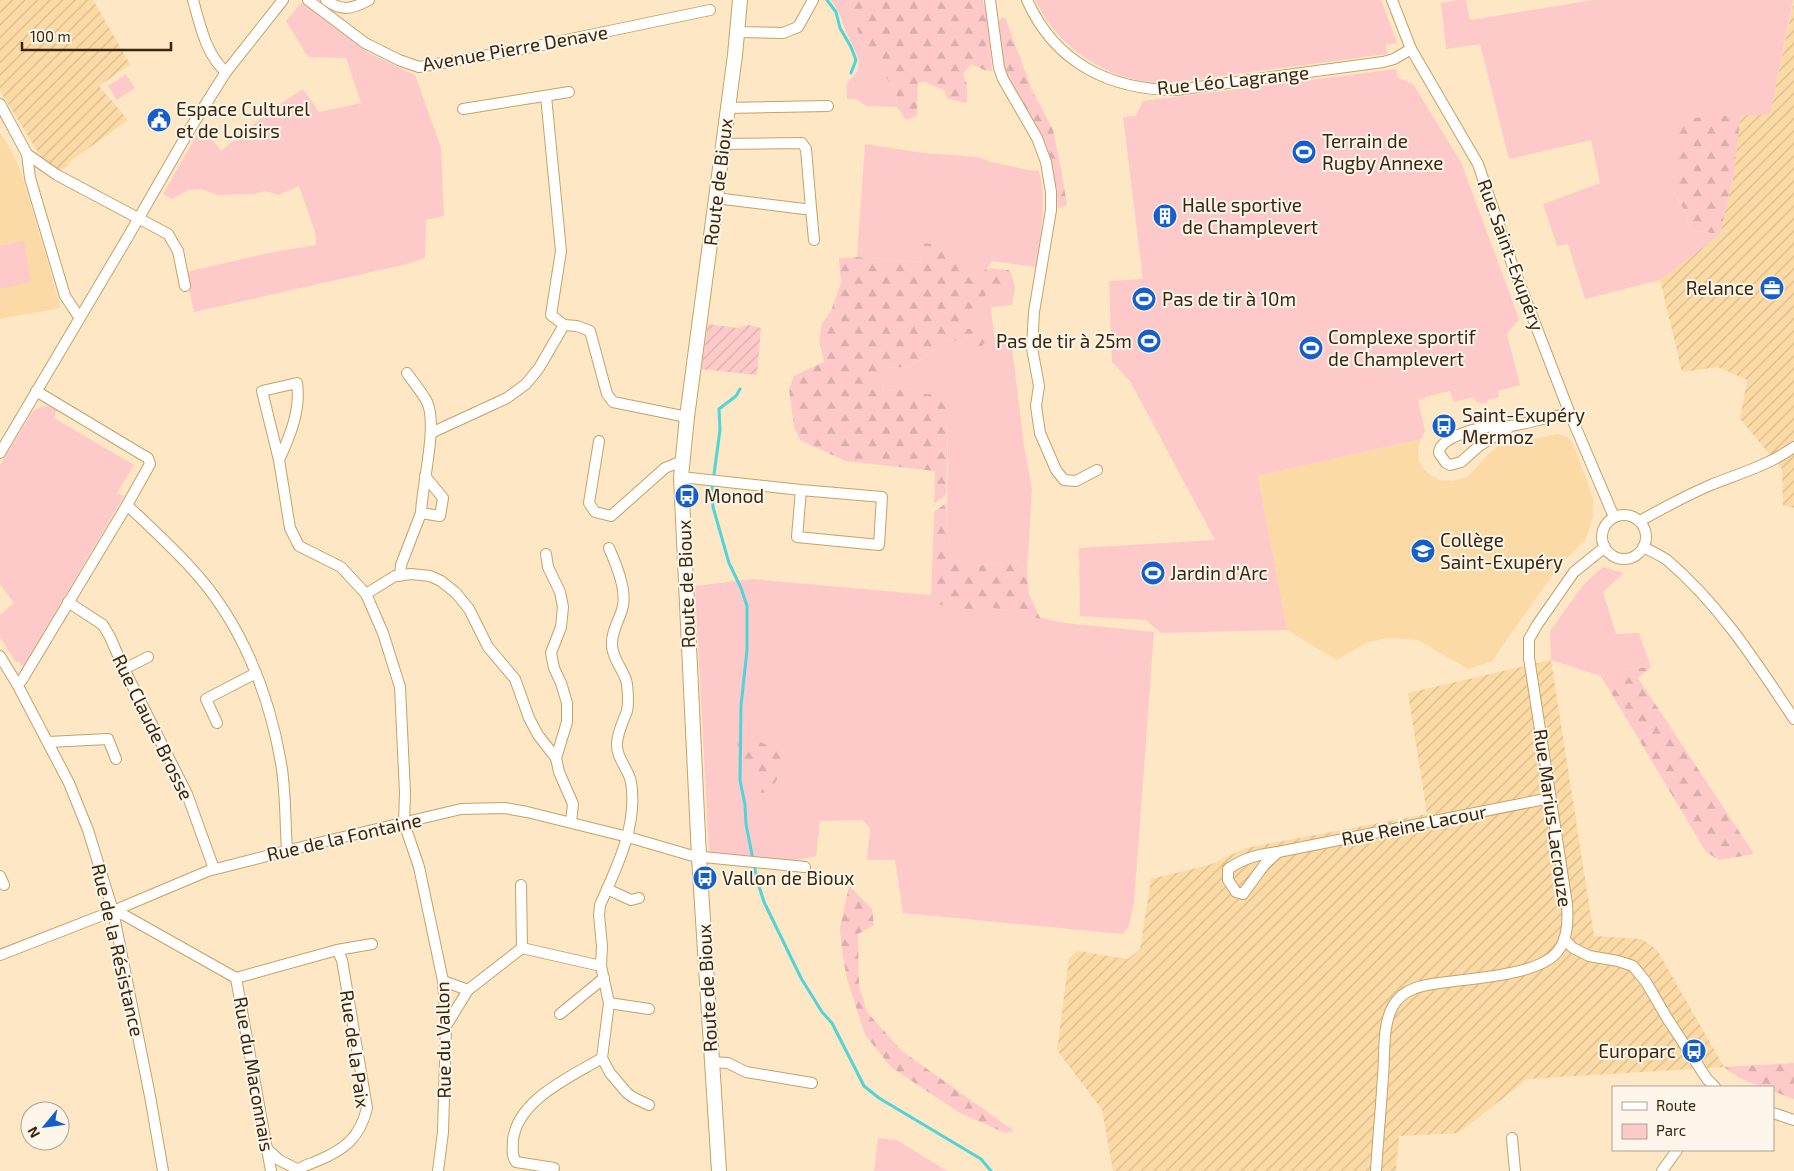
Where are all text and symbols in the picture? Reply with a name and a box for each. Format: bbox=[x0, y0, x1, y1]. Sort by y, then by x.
scale bar bbox=[22, 20, 171, 52]
street label: Avenue Pierre Denave bbox=[420, 20, 609, 75]
text: 100 m bbox=[30, 27, 71, 45]
street label: Rue Léo Lagrange bbox=[1156, 60, 1310, 99]
place label: Espace Culturel et de Loisirs bbox=[176, 97, 310, 142]
public building icon: Espace Culturel et de Loisirs bbox=[146, 107, 172, 133]
street label: Route de Bioux bbox=[698, 117, 737, 247]
place label: Terrain de Rugby Annexe bbox=[1322, 129, 1443, 174]
sports icon: Terrain de Rugby Annexe bbox=[1291, 139, 1317, 165]
street label: Rue Saint-Exupéry bbox=[1473, 176, 1550, 334]
place label: Halle sportive de Champlevert bbox=[1182, 193, 1318, 238]
building icon: Halle sportive de Champlevert bbox=[1152, 203, 1178, 229]
office icon: Relance bbox=[1759, 275, 1785, 301]
place label: Relance bbox=[1686, 276, 1754, 299]
sports icon: Pas de tir à 10m bbox=[1131, 286, 1157, 312]
place label: Pas de tir à 10m bbox=[1162, 287, 1296, 310]
place label: Complexe sportif de Champlevert bbox=[1328, 325, 1476, 370]
sports icon: Pas de tir à 25m bbox=[1136, 328, 1162, 354]
place label: Pas de tir à 25m bbox=[996, 329, 1132, 352]
sports icon: Complexe sportif de Champlevert bbox=[1298, 335, 1324, 361]
place label: Saint-Exupéry Mermoz bbox=[1462, 403, 1585, 448]
bus stop icon: Saint-Exupéry Mermoz bbox=[1431, 413, 1457, 439]
bus stop icon: Monod bbox=[674, 483, 700, 509]
place label: Monod bbox=[704, 484, 764, 507]
street label: Route de Bioux bbox=[672, 519, 699, 649]
place label: Collège Saint-Exupéry bbox=[1440, 528, 1563, 573]
school or university icon: Collège Saint-Exupéry bbox=[1410, 538, 1436, 564]
sports icon: Jardin d'Arc bbox=[1140, 560, 1166, 586]
place label: Jardin d'Arc bbox=[1170, 561, 1268, 584]
street label: Rue Claude Brosse bbox=[108, 650, 199, 804]
street label: Rue Marius Lacrouze bbox=[1530, 727, 1577, 908]
street label: Rue Reine Lacour bbox=[1339, 799, 1489, 850]
street label: Rue de la Fontaine bbox=[264, 808, 423, 865]
street label: Rue de la Résistance bbox=[87, 861, 150, 1039]
bus stop icon: Vallon de Bioux bbox=[692, 865, 718, 891]
place label: Vallon de Bioux bbox=[722, 866, 854, 889]
street label: Route de Bioux bbox=[692, 923, 721, 1053]
street label: Rue du Vallon bbox=[430, 981, 455, 1099]
street label: Rue de la Paix bbox=[336, 988, 375, 1109]
street label: Rue du Maconnais bbox=[230, 995, 279, 1153]
bus stop icon: Europarc bbox=[1681, 1038, 1707, 1064]
place label: Europarc bbox=[1598, 1039, 1676, 1062]
legend bbox=[1612, 1086, 1774, 1151]
text: Route bbox=[1656, 1096, 1696, 1114]
north arrow bbox=[20, 1101, 70, 1151]
text: Parc bbox=[1656, 1121, 1686, 1139]
text: N bbox=[23, 1124, 43, 1141]

